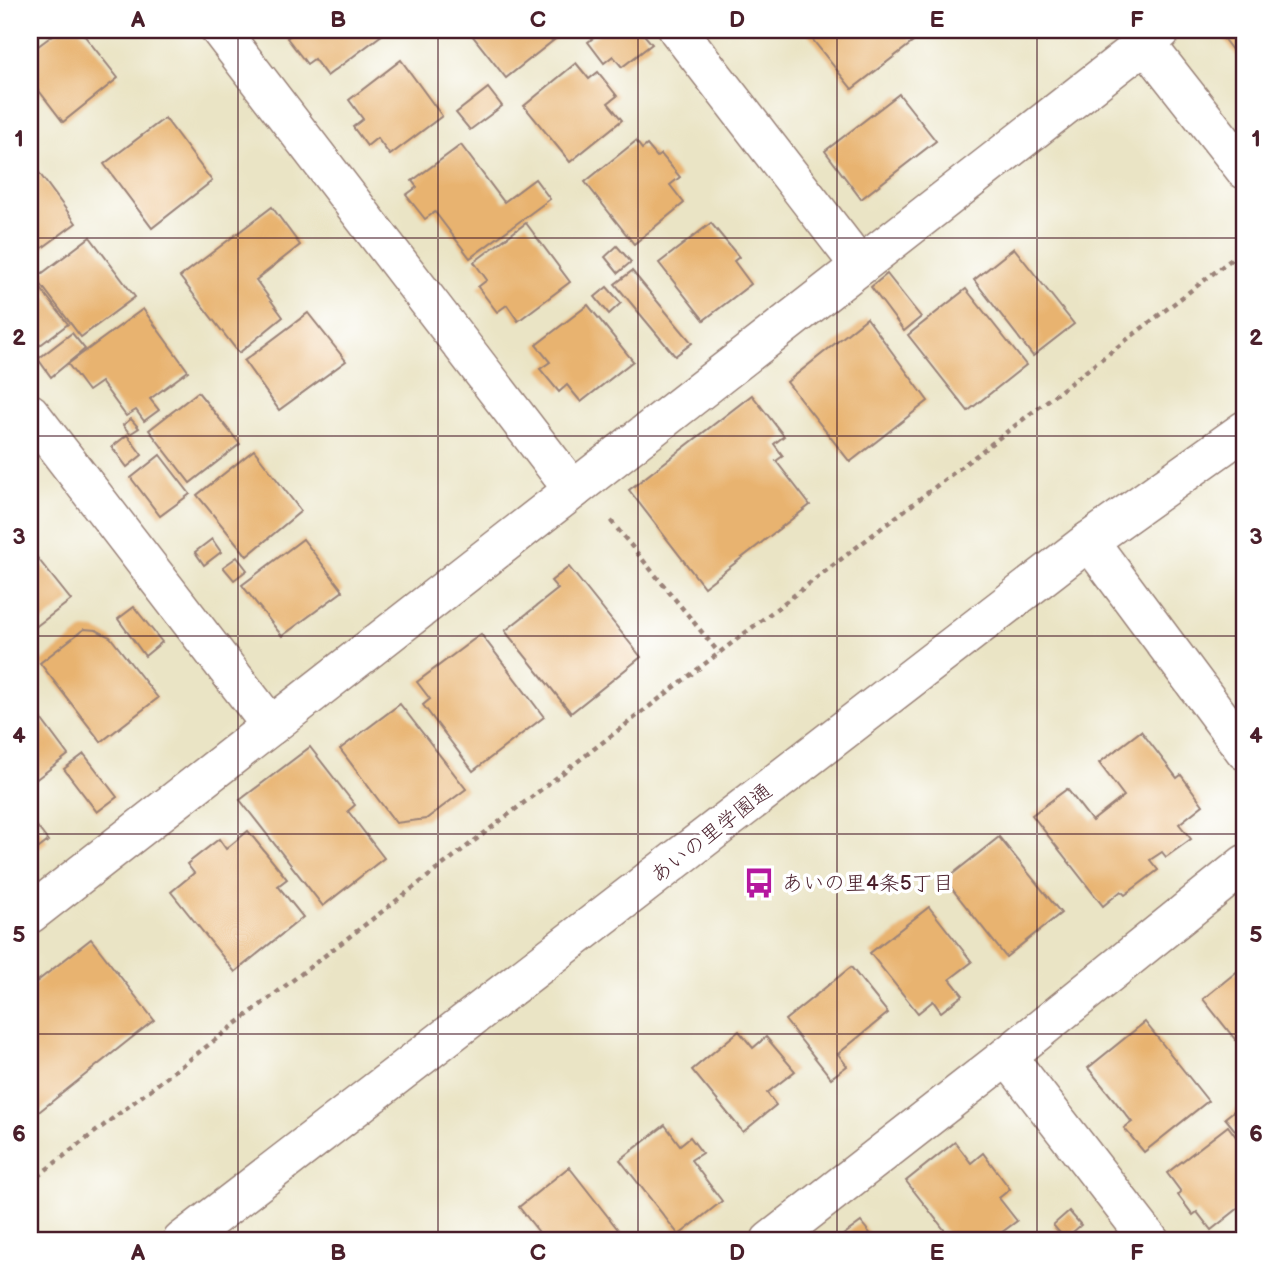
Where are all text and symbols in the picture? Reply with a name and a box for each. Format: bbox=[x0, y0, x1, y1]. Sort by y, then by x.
text: A bbox=[130, 6, 146, 34]
text: B bbox=[330, 6, 346, 34]
text: C bbox=[530, 6, 546, 34]
text: D bbox=[729, 6, 745, 34]
text: E bbox=[930, 6, 945, 34]
text: F bbox=[1130, 6, 1144, 34]
text: 1 bbox=[14, 125, 24, 153]
text: 1 bbox=[1251, 125, 1261, 153]
text: 2 bbox=[12, 324, 26, 352]
text: 2 bbox=[1249, 324, 1263, 352]
text: 3 bbox=[12, 523, 26, 551]
text: 3 bbox=[1249, 523, 1263, 551]
text: 4 bbox=[12, 722, 26, 750]
text: 4 bbox=[1249, 722, 1263, 750]
street label: あいの里学園通 bbox=[646, 778, 777, 888]
bus stop icon: あいの里4条5丁目 bbox=[742, 866, 776, 900]
place label: あいの里4条5丁目 bbox=[782, 871, 954, 896]
text: 5 bbox=[12, 921, 26, 949]
text: 5 bbox=[1249, 921, 1263, 949]
text: 6 bbox=[12, 1120, 26, 1148]
text: 6 bbox=[1249, 1120, 1263, 1148]
text: A bbox=[130, 1239, 146, 1267]
text: B bbox=[330, 1239, 346, 1267]
text: C bbox=[530, 1239, 546, 1267]
text: D bbox=[729, 1239, 745, 1267]
text: E bbox=[930, 1239, 945, 1267]
text: F bbox=[1130, 1239, 1144, 1267]

